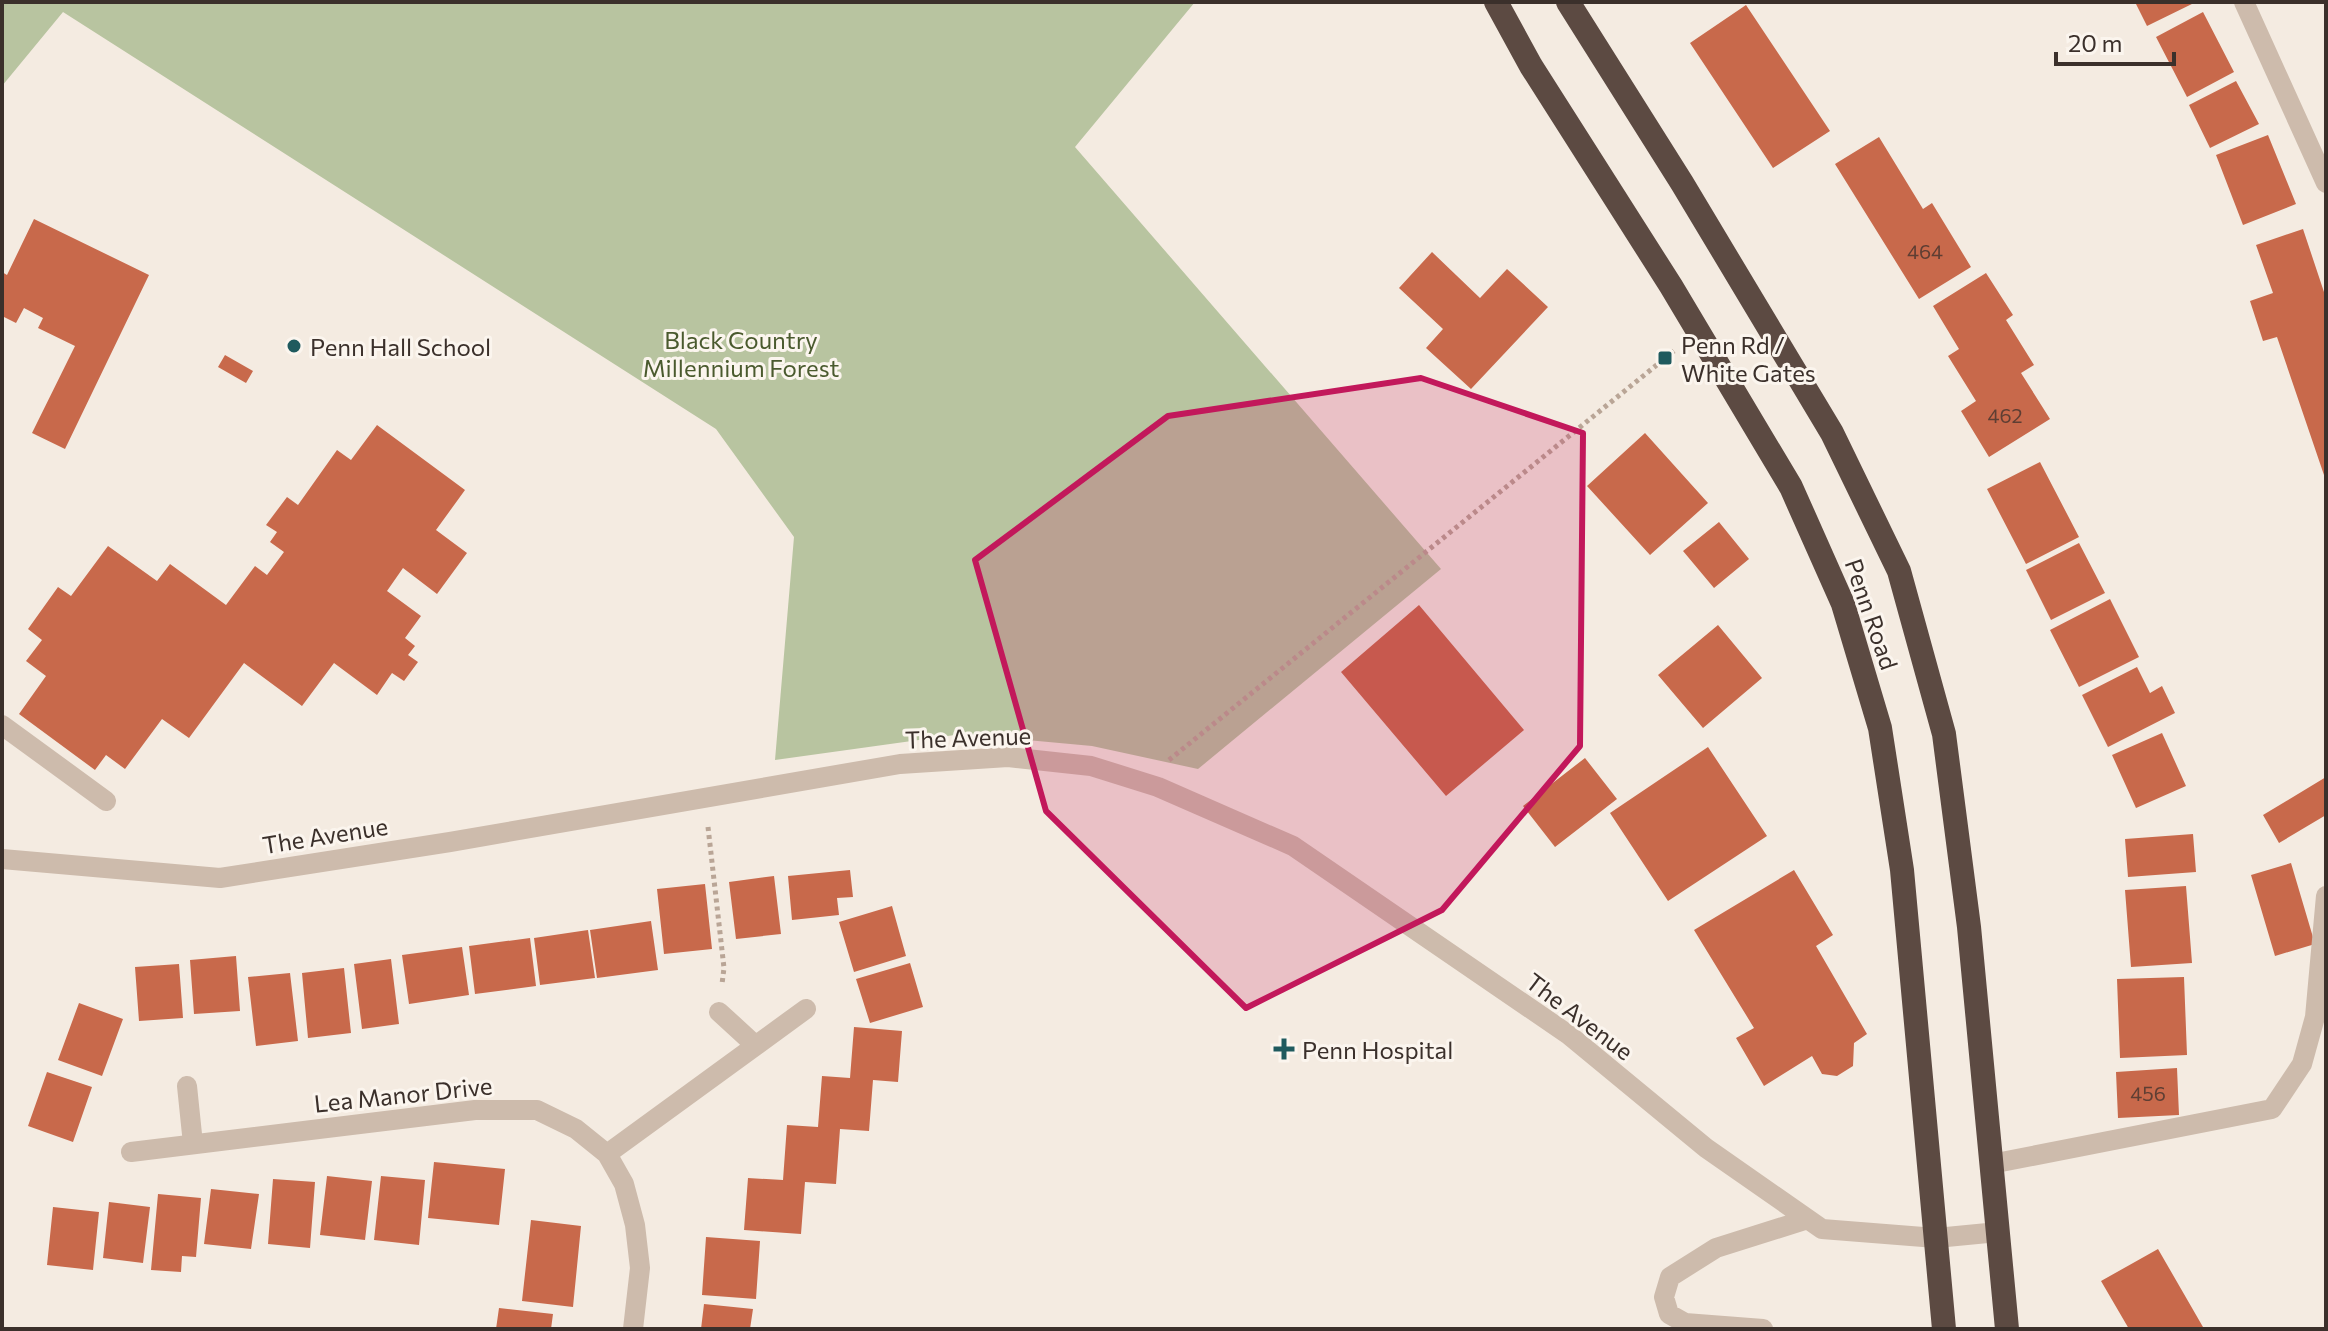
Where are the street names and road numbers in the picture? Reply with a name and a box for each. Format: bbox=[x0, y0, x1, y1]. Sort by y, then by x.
street label: Penn Road bbox=[1839, 555, 1905, 673]
street label: The Avenue bbox=[904, 720, 1032, 754]
street label: The Avenue bbox=[260, 811, 390, 859]
street label: The Avenue bbox=[1521, 966, 1639, 1066]
street label: Lea Manor Drive bbox=[312, 1070, 494, 1118]

